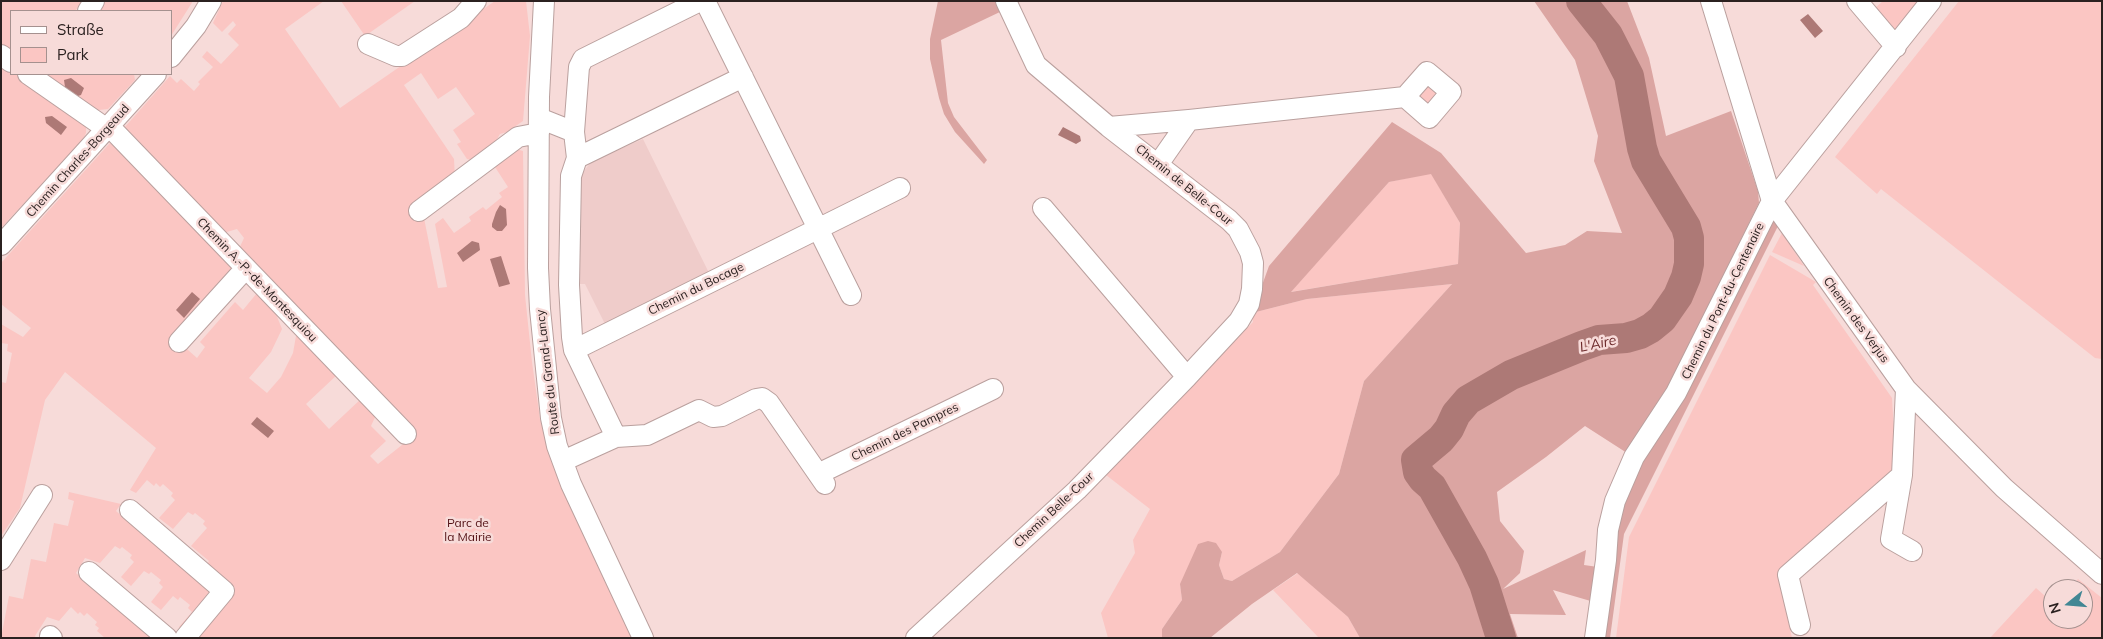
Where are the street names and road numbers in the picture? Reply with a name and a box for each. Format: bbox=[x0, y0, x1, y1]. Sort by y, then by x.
street label: Chemin Charles-Borgeaud bbox=[23, 102, 133, 220]
street label: Chemin de Belle-Cour bbox=[1133, 142, 1235, 228]
street label: Chemin A.-P.-de-Montesquiou bbox=[194, 215, 320, 345]
street label: Chemin du Pont-du-Centenaire bbox=[1679, 220, 1767, 382]
street label: Chemin du Bocage bbox=[646, 260, 746, 318]
street label: Chemin des Verjus bbox=[1820, 274, 1892, 366]
street label: Route du Grand-Lancy bbox=[533, 309, 563, 435]
street label: Chemin des Pampres bbox=[849, 400, 961, 464]
street label: Chemin Belle-Cour bbox=[1011, 469, 1097, 551]

